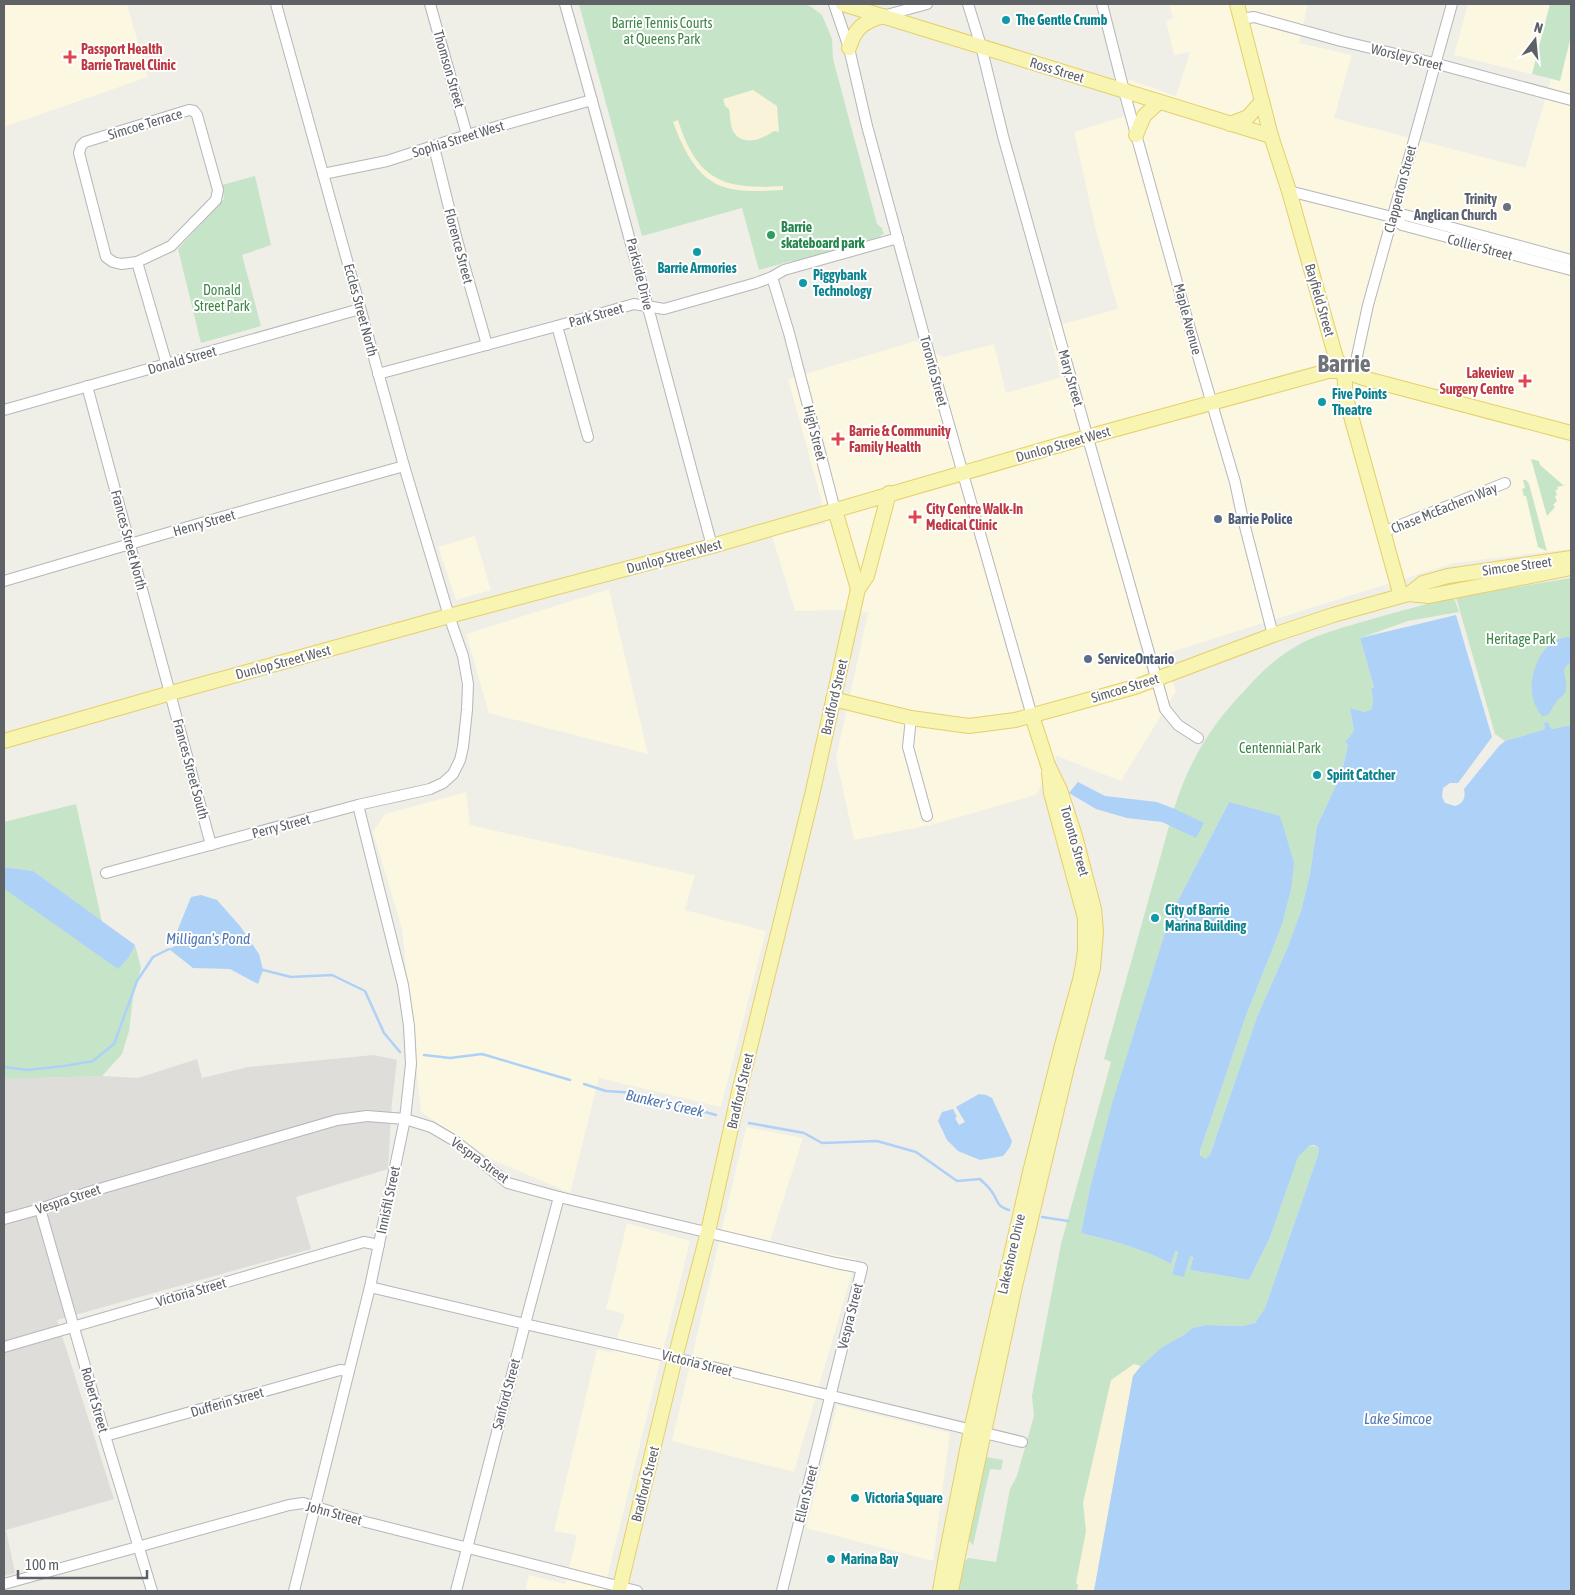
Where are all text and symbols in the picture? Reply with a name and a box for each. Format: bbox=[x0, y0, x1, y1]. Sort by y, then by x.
place label: The Gentle Crumb bbox=[1016, 12, 1108, 28]
marker: The Gentle Crumb bbox=[1000, 14, 1012, 26]
park label: Barrie Tennis Courts at Queens Park bbox=[612, 15, 712, 47]
north arrow bbox=[1510, 15, 1560, 65]
text: N bbox=[1532, 19, 1545, 36]
street label: Thomson Street bbox=[430, 28, 468, 110]
street label: Worsley Street bbox=[1369, 40, 1445, 74]
place label: Passport Health Barrie Travel Clinic bbox=[81, 41, 176, 73]
marker: Passport Health Barrie Travel Clinic bbox=[63, 50, 77, 64]
street label: Ross Street bbox=[1028, 54, 1086, 86]
street label: Simcoe Terrace bbox=[106, 105, 184, 143]
street label: Sophia Street West bbox=[410, 117, 506, 161]
street label: Clapperton Street bbox=[1381, 143, 1419, 235]
place label: Trinity Anglican Church bbox=[1413, 191, 1497, 223]
marker: Trinity Anglican Church bbox=[1501, 201, 1513, 213]
street label: Florence Street bbox=[441, 207, 477, 285]
place label: Barrie skateboard park bbox=[781, 219, 866, 251]
marker: Barrie skateboard park bbox=[765, 229, 777, 241]
street label: Collier Street bbox=[1446, 231, 1514, 263]
street label: Parkside Drive bbox=[623, 236, 657, 312]
marker: Barrie Armories bbox=[691, 246, 703, 258]
place label: Barrie Armories bbox=[657, 260, 737, 276]
street label: Eccles Street North bbox=[341, 262, 381, 358]
street label: Bayfield Street bbox=[1302, 262, 1338, 338]
place label: Piggybank Technology bbox=[813, 267, 872, 299]
marker: Piggybank Technology bbox=[797, 277, 809, 289]
park label: Donald Street Park bbox=[194, 282, 250, 314]
street label: Maple Avenue bbox=[1171, 282, 1205, 356]
street label: Park Street bbox=[567, 300, 625, 330]
street label: Toronto Street bbox=[917, 334, 951, 408]
street label: Donald Street bbox=[146, 343, 218, 377]
street label: Mary Street bbox=[1055, 348, 1087, 408]
district label: Barrie bbox=[1317, 350, 1371, 377]
place label: Lakeview Surgery Centre bbox=[1440, 365, 1515, 397]
marker: Lakeview Surgery Centre bbox=[1518, 374, 1532, 388]
place label: Five Points Theatre bbox=[1332, 386, 1387, 418]
marker: Five Points Theatre bbox=[1316, 396, 1328, 408]
street label: High Street bbox=[800, 404, 830, 462]
place label: Barrie & Community Family Health bbox=[849, 423, 951, 455]
street label: Dunlop Street West bbox=[1014, 423, 1112, 465]
marker: Barrie & Community Family Health bbox=[831, 432, 845, 446]
street label: Chase McEachern Way bbox=[1389, 479, 1500, 537]
street label: Frances Street North bbox=[108, 488, 150, 592]
place label: City Centre Walk-In Medical Clinic bbox=[926, 501, 1023, 533]
street label: Henry Street bbox=[171, 507, 237, 539]
marker: City Centre Walk-In Medical Clinic bbox=[908, 510, 922, 524]
place label: Barrie Police bbox=[1228, 511, 1293, 527]
marker: Barrie Police bbox=[1212, 513, 1224, 525]
street label: Dunlop Street West bbox=[625, 536, 723, 576]
street label: Simcoe Street bbox=[1481, 553, 1553, 579]
park label: Heritage Park bbox=[1486, 631, 1556, 647]
street label: Dunlop Street West bbox=[234, 642, 332, 682]
place label: ServiceOntario bbox=[1098, 651, 1175, 667]
marker: ServiceOntario bbox=[1082, 653, 1094, 665]
street label: Bradford Street bbox=[817, 657, 851, 737]
street label: Simcoe Street bbox=[1089, 670, 1161, 706]
street label: Frances Street South bbox=[170, 717, 212, 821]
park label: Centennial Park bbox=[1239, 740, 1321, 756]
place label: Spirit Catcher bbox=[1327, 767, 1396, 783]
marker: Spirit Catcher bbox=[1311, 769, 1323, 781]
street label: Toronto Street bbox=[1057, 804, 1093, 878]
street label: Perry Street bbox=[250, 811, 312, 841]
place label: City of Barrie Marina Building bbox=[1165, 902, 1247, 934]
marker: City of Barrie Marina Building bbox=[1149, 912, 1161, 924]
water label: Milligan's Pond bbox=[166, 930, 250, 947]
street label: Bradford Street bbox=[723, 1051, 757, 1131]
water label: Bunker's Creek bbox=[624, 1086, 706, 1120]
street label: Vespra Street bbox=[448, 1134, 512, 1186]
street label: Innisfil Street bbox=[373, 1165, 403, 1235]
street label: Vespra Street bbox=[33, 1181, 103, 1217]
street label: Lakeshore Drive bbox=[994, 1212, 1028, 1296]
street label: Victoria Street bbox=[154, 1274, 228, 1310]
street label: Vespra Street bbox=[834, 1281, 866, 1351]
street label: Victoria Street bbox=[660, 1347, 734, 1379]
street label: Sanford Street bbox=[489, 1357, 523, 1431]
street label: Robert Street bbox=[78, 1365, 112, 1435]
street label: Dufferin Street bbox=[189, 1384, 265, 1420]
water label: Lake Simcoe bbox=[1364, 1410, 1432, 1427]
street label: Bradford Street bbox=[628, 1444, 662, 1524]
street label: Ellen Street bbox=[791, 1463, 821, 1525]
place label: Victoria Square bbox=[864, 1490, 943, 1506]
marker: Victoria Square bbox=[849, 1492, 861, 1504]
street label: John Street bbox=[304, 1498, 364, 1528]
scale bar bbox=[18, 1548, 146, 1580]
place label: Marina Bay bbox=[841, 1551, 899, 1567]
marker: Marina Bay bbox=[825, 1553, 837, 1565]
text: 100 m bbox=[25, 1556, 59, 1573]

